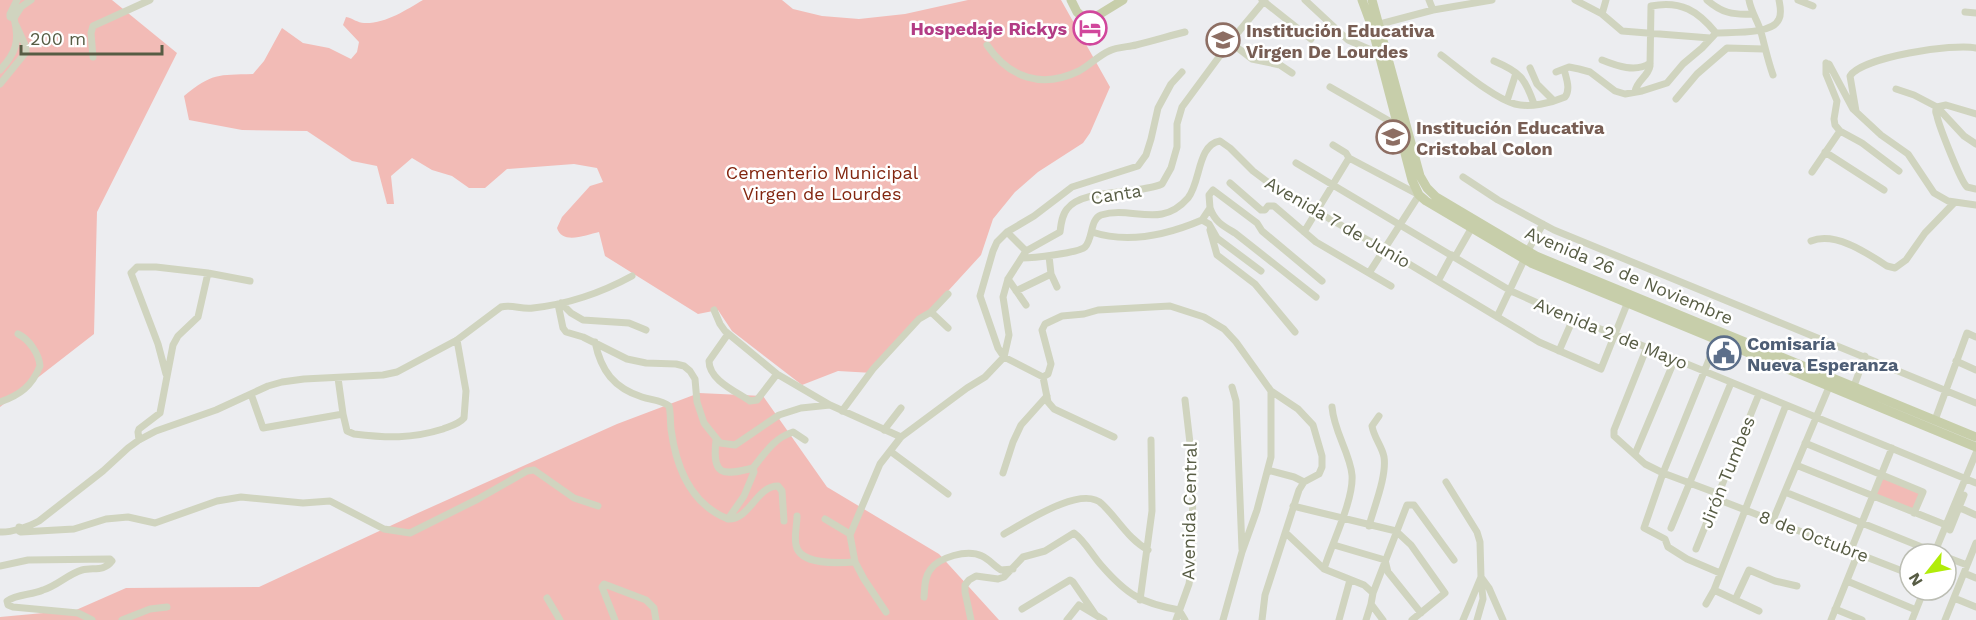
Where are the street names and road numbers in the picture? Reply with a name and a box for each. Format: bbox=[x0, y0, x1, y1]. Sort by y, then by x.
street label: Avenida 7 de Junio bbox=[1262, 172, 1414, 272]
street label: Canta bbox=[1089, 180, 1143, 208]
street label: Avenida 26 de Noviembre bbox=[1522, 222, 1736, 328]
street label: Avenida 2 de Mayo bbox=[1531, 293, 1691, 373]
street label: Jirón Tumbes bbox=[1695, 413, 1759, 531]
street label: Avenida Central bbox=[1177, 441, 1201, 580]
street label: 8 de Octubre bbox=[1756, 505, 1872, 567]

